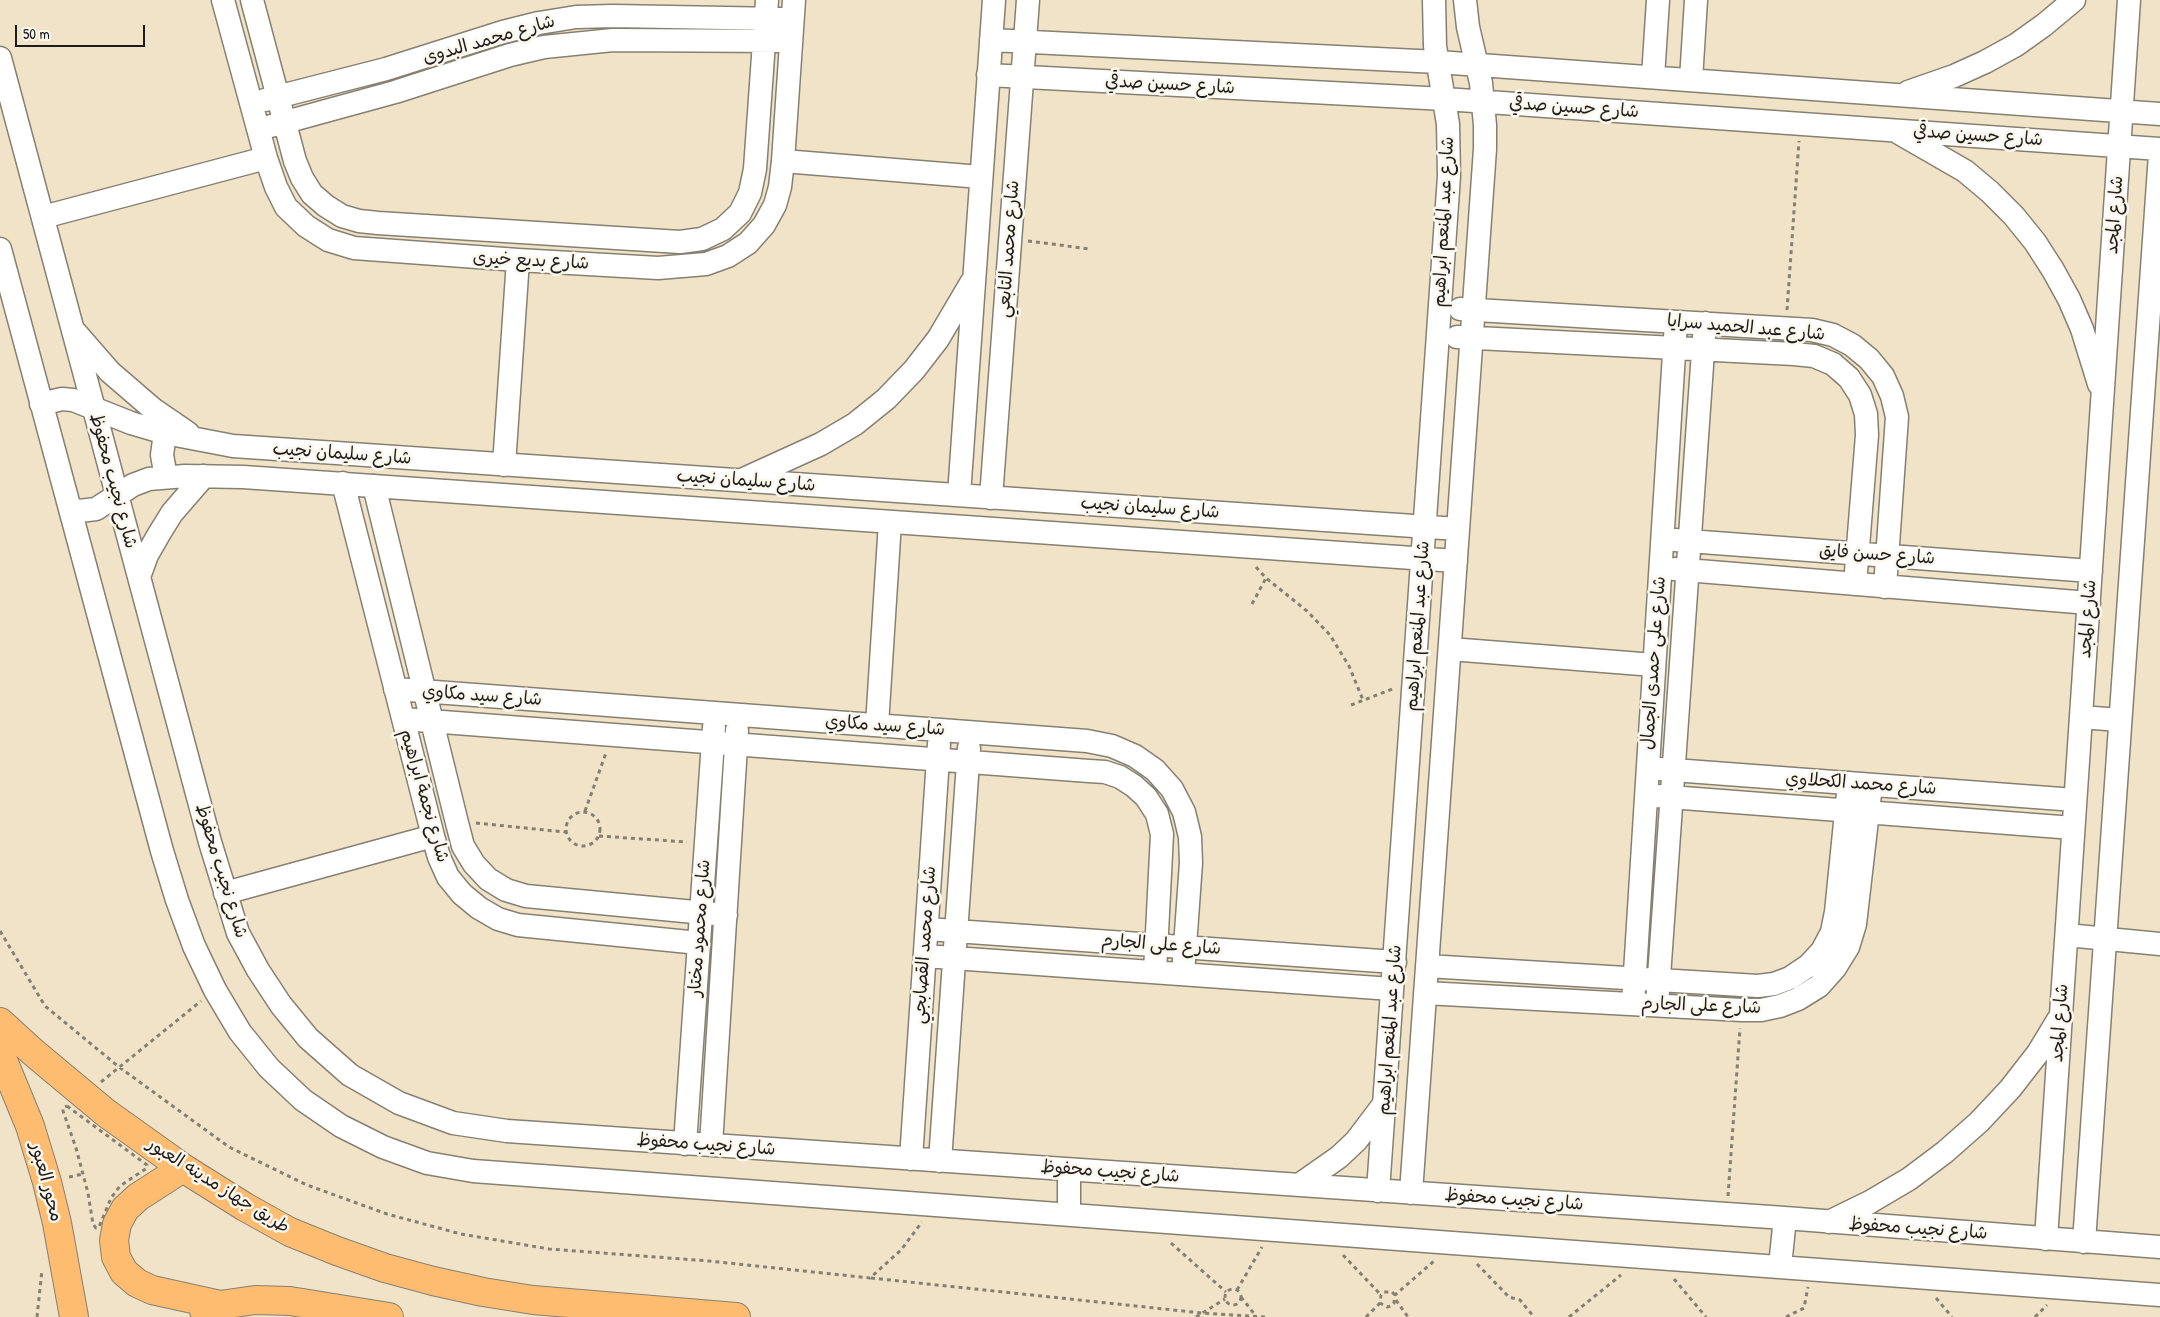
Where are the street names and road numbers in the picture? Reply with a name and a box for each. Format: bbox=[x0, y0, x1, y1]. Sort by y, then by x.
street label: شارع محمد البدوى bbox=[420, 11, 558, 69]
street label: شارع حسين صدقي bbox=[1104, 71, 1236, 99]
street label: شارع حسين صدقي bbox=[1508, 93, 1640, 123]
street label: شارع حسين صدقي bbox=[1912, 121, 2044, 151]
street label: شارع عبد المنعم ابراهيم bbox=[1429, 136, 1459, 308]
street label: شارع المجد bbox=[2101, 175, 2129, 255]
street label: شارع محمد التابعي bbox=[993, 180, 1025, 318]
street label: شارع بديع خيرى bbox=[472, 247, 590, 275]
street label: شارع عبد الحميد سرايا bbox=[1666, 310, 1826, 346]
street label: شارع نجيب محفوظ bbox=[85, 411, 141, 551]
street label: شارع سليمان نجيب bbox=[272, 438, 412, 470]
street label: شارع سليمان نجيب bbox=[676, 465, 816, 497]
street label: شارع سليمان نجيب bbox=[1080, 492, 1220, 524]
street label: شارع عبد المنعم ابراهيم bbox=[1401, 540, 1435, 712]
street label: شارع حسن فايق bbox=[1818, 540, 1936, 570]
street label: شارع على حمدى الجمال bbox=[1637, 575, 1671, 751]
street label: شارع المجد bbox=[2074, 579, 2102, 659]
street label: شارع سيد مكاوي bbox=[421, 681, 543, 711]
street label: شارع سيد مكاوي bbox=[824, 711, 946, 741]
street label: شارع نجمة ابراهيم bbox=[395, 727, 453, 865]
street label: شارع محمد الكحلاوي bbox=[1785, 768, 1937, 800]
street label: شارع نجيب محفوظ bbox=[190, 801, 252, 941]
street label: شارع محمود مختار bbox=[684, 859, 716, 997]
street label: شارع محمد القصابجي bbox=[909, 865, 941, 1025]
street label: شارع على الجارم bbox=[1100, 930, 1222, 960]
street label: شارع عبد المنعم ابراهيم bbox=[1373, 944, 1407, 1116]
street label: شارع المجد bbox=[2046, 983, 2074, 1063]
street label: شارع على الجارم bbox=[1641, 993, 1761, 1019]
street label: شارع نجيب محفوظ bbox=[636, 1129, 776, 1161]
street label: طريق جهاز مدينه العبور bbox=[143, 1133, 293, 1239]
street label: محور العبور bbox=[25, 1140, 67, 1224]
street label: شارع نجيب محفوظ bbox=[1040, 1156, 1180, 1188]
street label: شارع نجيب محفوظ bbox=[1444, 1184, 1584, 1216]
street label: شارع نجيب محفوظ bbox=[1848, 1213, 1988, 1245]

